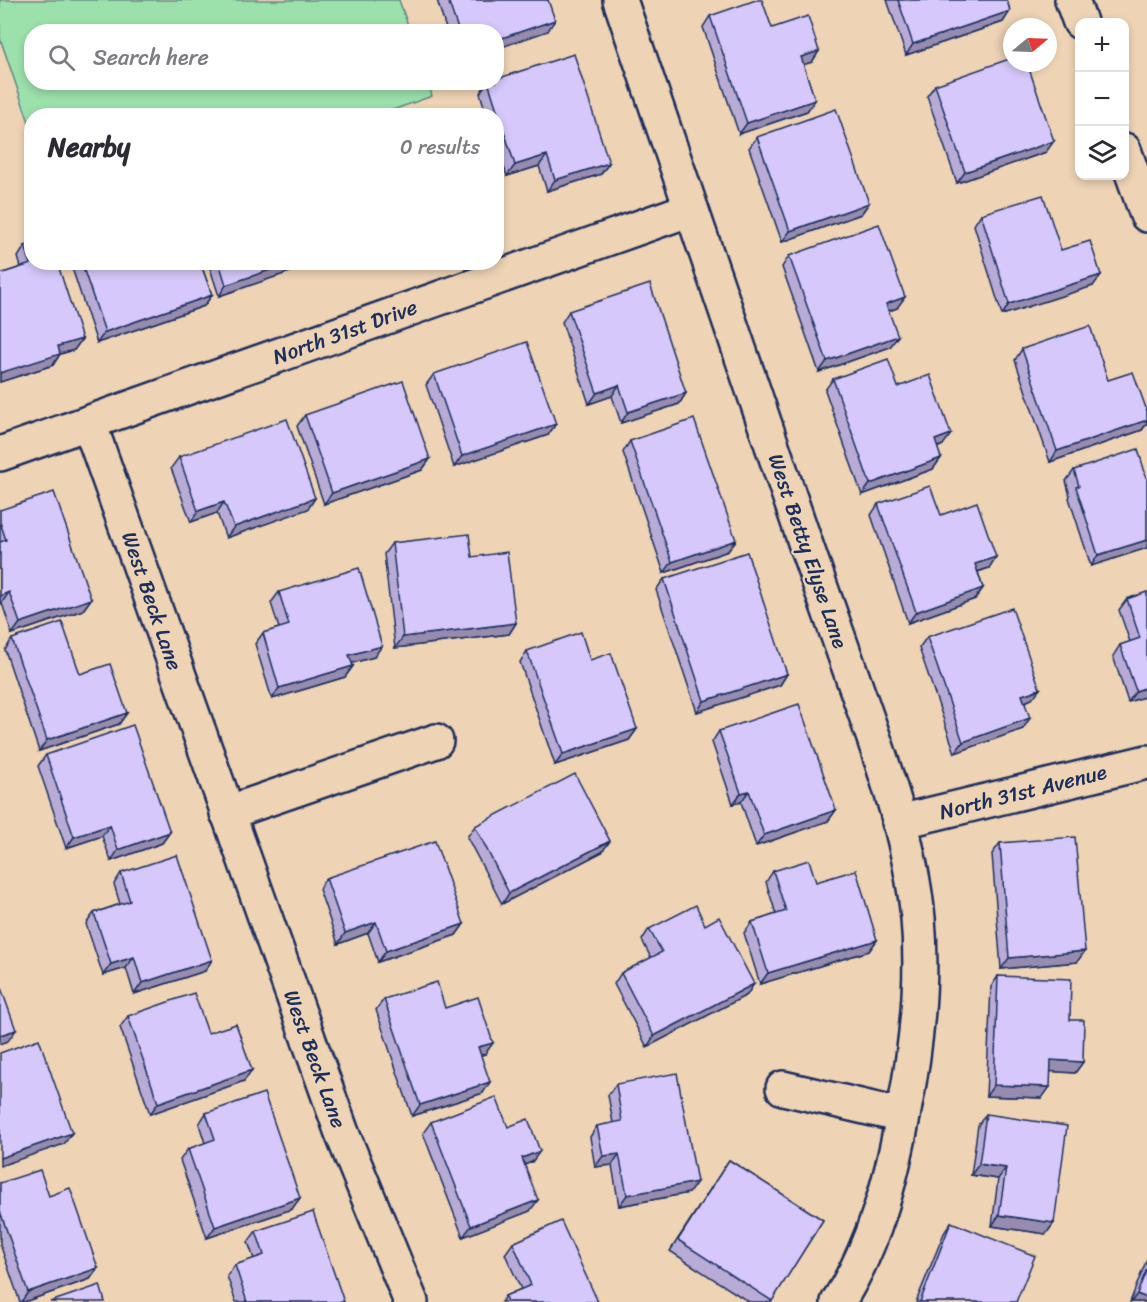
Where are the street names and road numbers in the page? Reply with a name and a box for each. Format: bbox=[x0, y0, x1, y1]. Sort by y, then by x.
street label: North 31st Drive bbox=[267, 288, 423, 376]
street label: West Betty Elyse Lane bbox=[757, 448, 859, 654]
street label: West Beck Lane bbox=[110, 526, 194, 676]
street label: North 31st Avenue bbox=[935, 753, 1111, 831]
street label: West Beck Lane bbox=[272, 984, 358, 1134]

